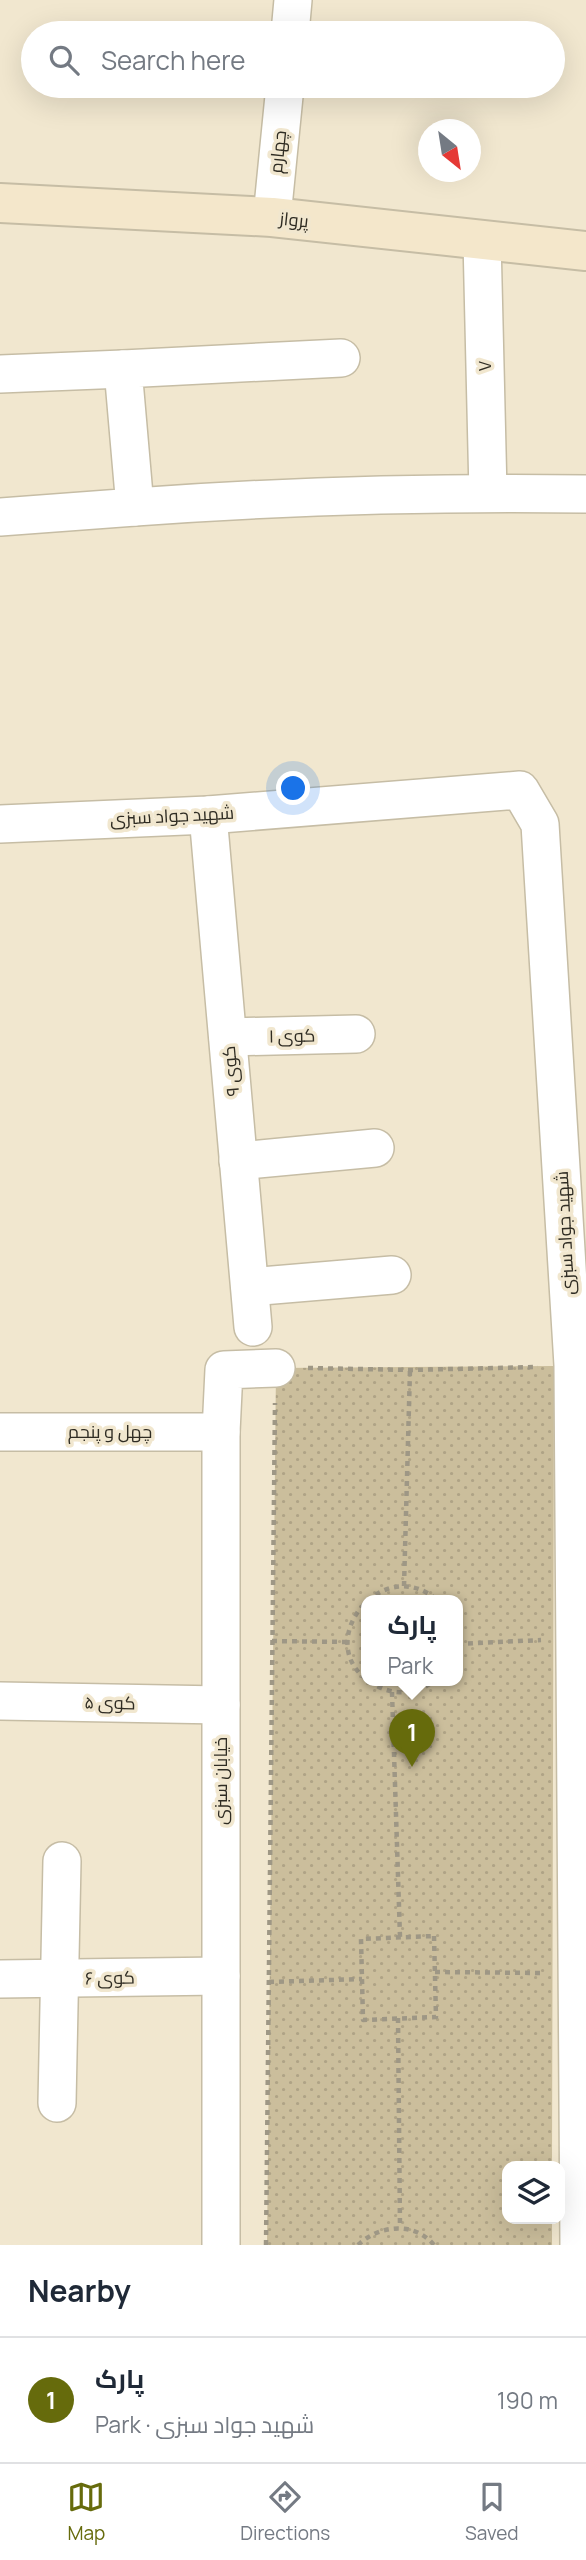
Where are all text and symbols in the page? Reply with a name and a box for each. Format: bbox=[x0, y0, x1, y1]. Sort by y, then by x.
search box bbox=[21, 21, 565, 98]
icon: search bbox=[45, 41, 83, 79]
text: Search here bbox=[101, 42, 246, 78]
north arrow bbox=[418, 119, 481, 182]
street label: چهارم bbox=[263, 129, 292, 175]
street label: پرواز bbox=[277, 205, 310, 234]
street label: ۷ bbox=[472, 360, 496, 372]
your location bbox=[276, 771, 310, 805]
street label: شهید جواد سبزی bbox=[109, 800, 235, 830]
street label: کوی ۱ bbox=[268, 1023, 316, 1047]
street label: کوی ۹ bbox=[216, 1045, 244, 1097]
street label: شهید جواد سبزی bbox=[549, 1170, 579, 1296]
street label: چهل و پنجم bbox=[68, 1419, 152, 1444]
popup bbox=[361, 1595, 463, 1686]
text: پارک bbox=[387, 1606, 437, 1642]
text: Park bbox=[387, 1649, 433, 1681]
street label: کوی ۵ bbox=[84, 1690, 136, 1714]
pin: 1 bbox=[389, 1709, 435, 1767]
street label: خیابان سبزی bbox=[208, 1737, 232, 1825]
street label: کوی ۶ bbox=[85, 1965, 135, 1989]
map controls bbox=[502, 2161, 565, 2224]
button: layers bbox=[502, 2161, 565, 2224]
text: Nearby bbox=[28, 2270, 131, 2311]
text: پارک bbox=[95, 2360, 144, 2396]
text: 1 bbox=[46, 2384, 56, 2416]
text: 190 m bbox=[497, 2384, 558, 2416]
text: Park · شهید جواد سبزی bbox=[95, 2408, 314, 2440]
tab: Map bbox=[67, 2478, 105, 2546]
tab: Directions bbox=[240, 2478, 330, 2546]
tab: Saved bbox=[465, 2478, 519, 2546]

